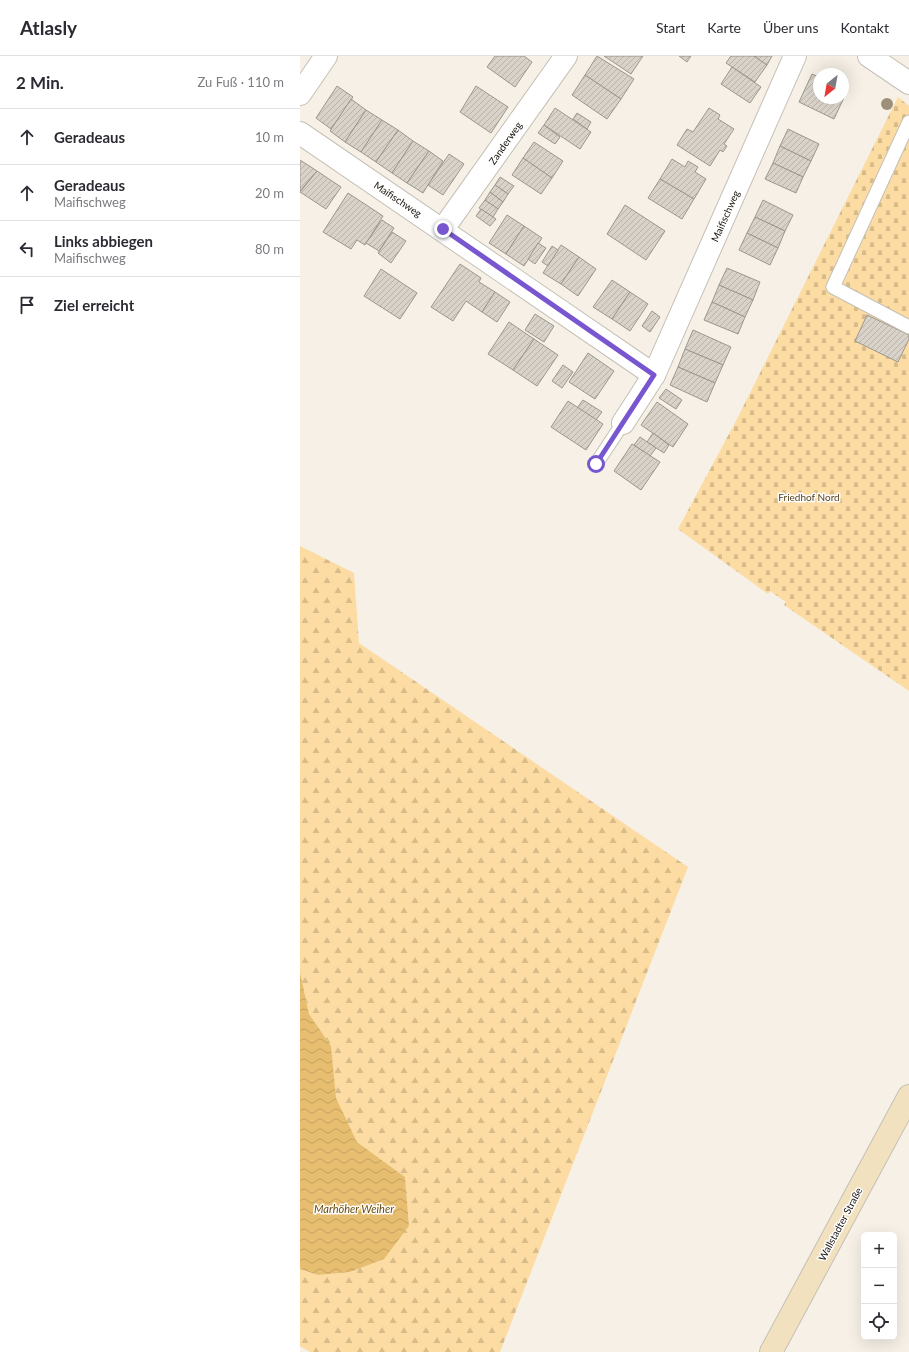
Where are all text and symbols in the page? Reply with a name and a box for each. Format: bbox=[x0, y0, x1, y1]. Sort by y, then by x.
text: Atlasly bbox=[20, 16, 77, 39]
text: Start bbox=[656, 19, 685, 36]
text: Karte bbox=[707, 19, 741, 36]
text: Über uns bbox=[763, 19, 818, 36]
text: Kontakt bbox=[840, 19, 889, 36]
north arrow bbox=[813, 68, 849, 104]
text: 2 Min. bbox=[16, 72, 64, 93]
text: Zu Fuß · 110 m bbox=[198, 74, 284, 90]
street label: Zanderweg bbox=[486, 119, 524, 167]
icon: ahead bbox=[16, 126, 38, 148]
text: Geradeaus bbox=[54, 128, 125, 146]
text: 10 m bbox=[255, 129, 284, 145]
text: Geradeaus bbox=[54, 176, 125, 194]
street label: Maifischweg bbox=[372, 179, 424, 219]
icon: ahead bbox=[16, 182, 38, 204]
text: 20 m bbox=[255, 185, 284, 201]
street label: Maifischweg bbox=[708, 188, 742, 244]
text: Maifischweg bbox=[54, 194, 126, 210]
route end bbox=[434, 220, 452, 238]
text: Links abbiegen bbox=[54, 232, 153, 250]
icon: left bbox=[16, 238, 38, 260]
text: 80 m bbox=[255, 241, 284, 257]
text: Maifischweg bbox=[54, 250, 126, 266]
icon: arrive bbox=[16, 294, 38, 316]
text: Ziel erreicht bbox=[54, 296, 134, 314]
route start bbox=[587, 455, 605, 473]
park label: Friedhof Nord bbox=[778, 491, 840, 503]
street label: Wallstadter Straße bbox=[816, 1185, 864, 1263]
water label: Marhöher Weiher bbox=[314, 1202, 394, 1215]
map controls bbox=[861, 1232, 897, 1340]
button: + bbox=[861, 1232, 897, 1268]
button: − bbox=[861, 1268, 897, 1304]
button: locate bbox=[861, 1304, 897, 1340]

